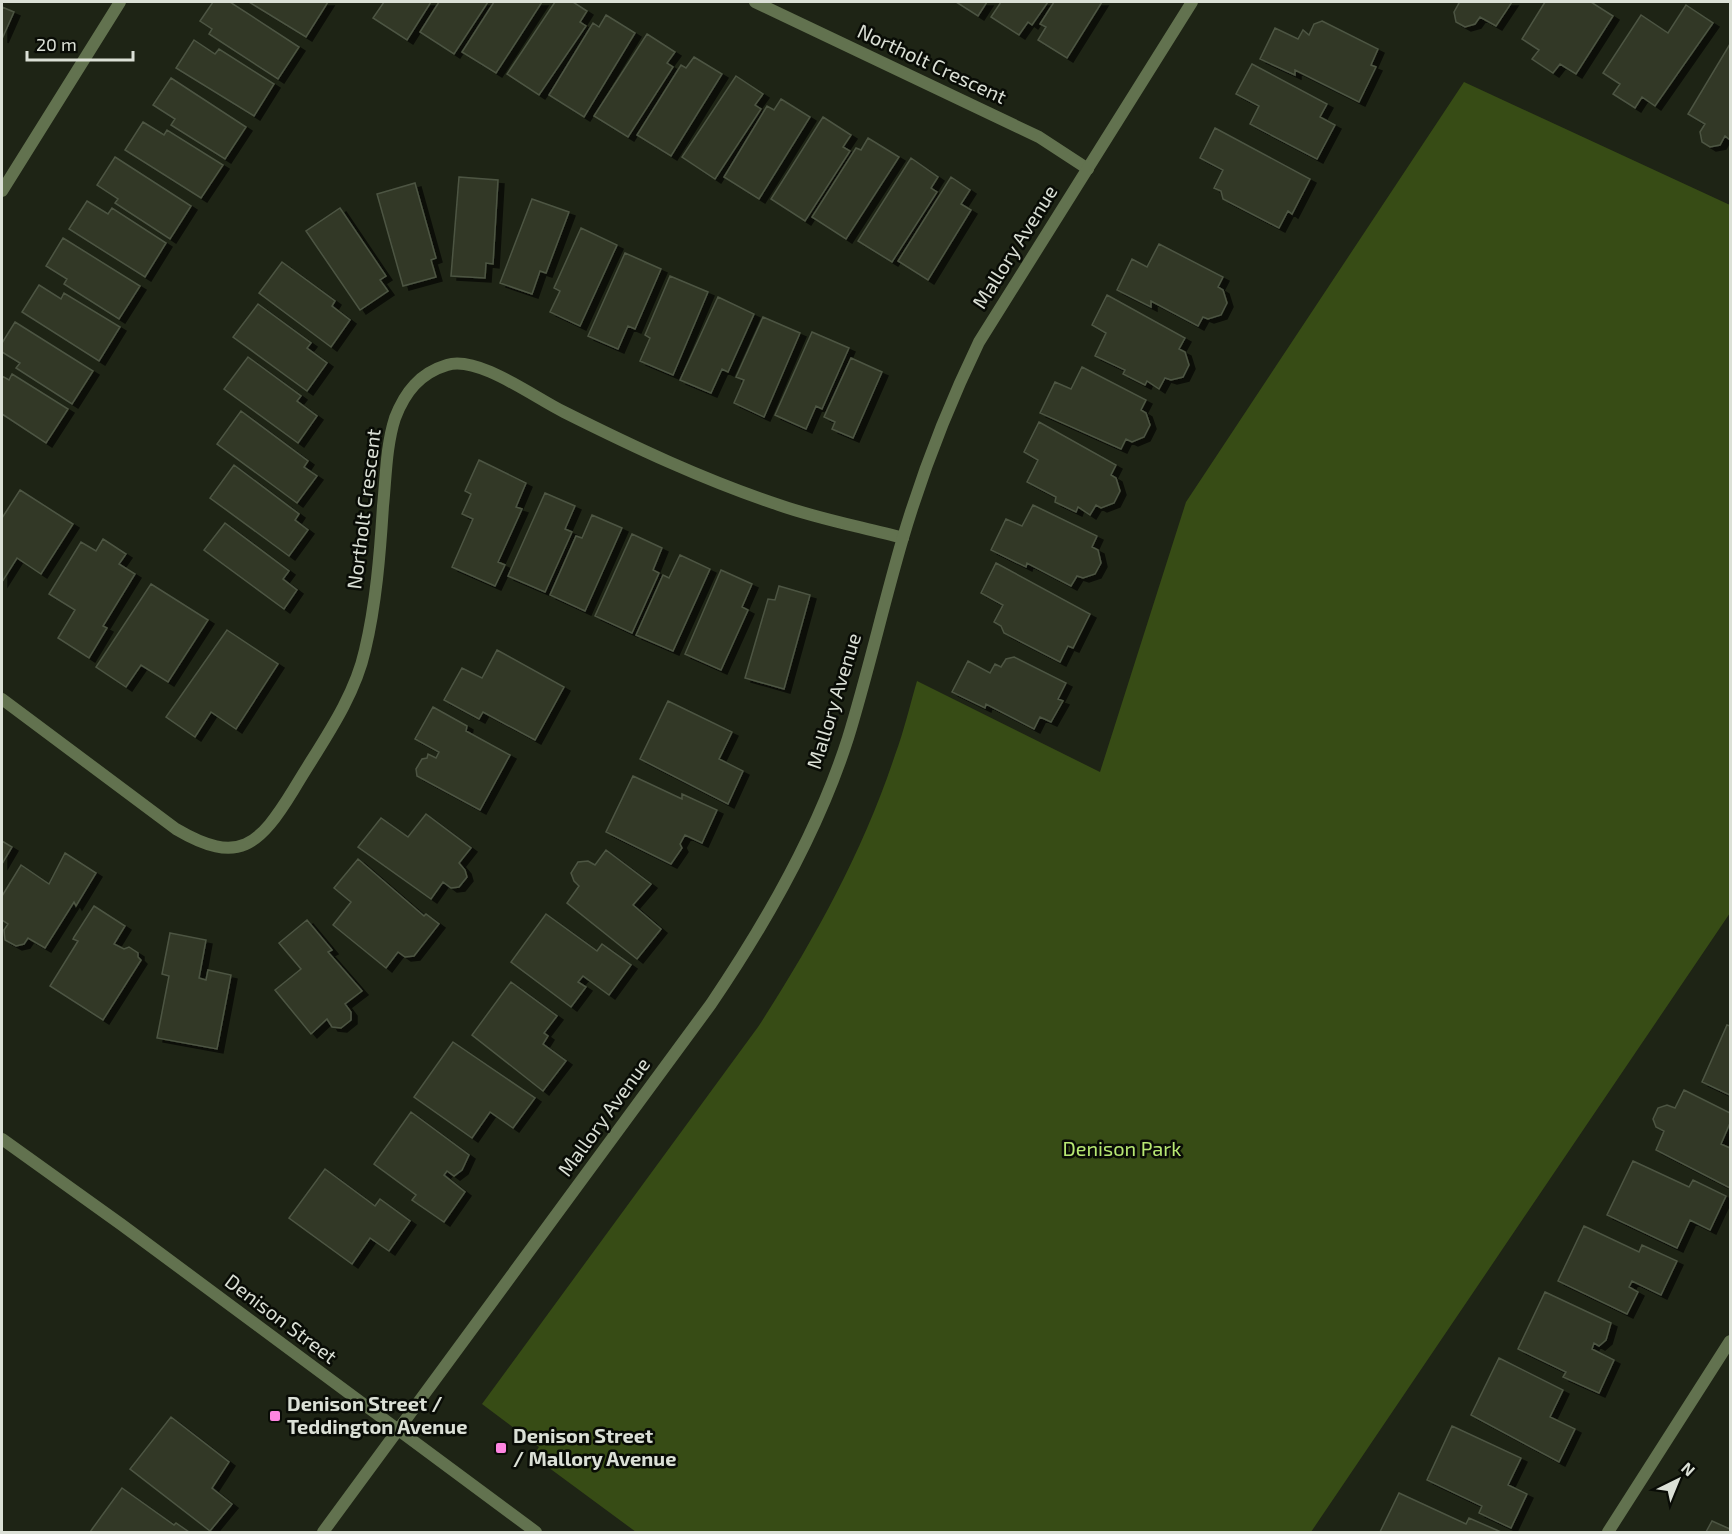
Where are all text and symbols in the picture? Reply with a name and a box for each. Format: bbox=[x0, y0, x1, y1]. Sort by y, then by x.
street label: Northolt Crescent bbox=[854, 18, 1011, 108]
scale bar bbox=[27, 24, 134, 62]
text: 20 m bbox=[36, 33, 77, 55]
street label: Mallory Avenue bbox=[967, 180, 1062, 313]
street label: Northolt Crescent bbox=[341, 427, 385, 591]
street label: Mallory Avenue bbox=[801, 630, 865, 772]
street label: Mallory Avenue bbox=[552, 1052, 654, 1180]
park label: Denison Park bbox=[1062, 1136, 1182, 1160]
street label: Denison Street bbox=[221, 1268, 343, 1368]
place label: Denison Street / Teddington Avenue bbox=[287, 1391, 467, 1438]
marker: Denison Street / Teddington Avenue bbox=[268, 1409, 282, 1423]
place label: Denison Street / Mallory Avenue bbox=[513, 1423, 677, 1471]
marker: Denison Street / Mallory Avenue bbox=[494, 1441, 508, 1455]
north arrow bbox=[1648, 1450, 1708, 1510]
text: N bbox=[1678, 1458, 1699, 1480]

